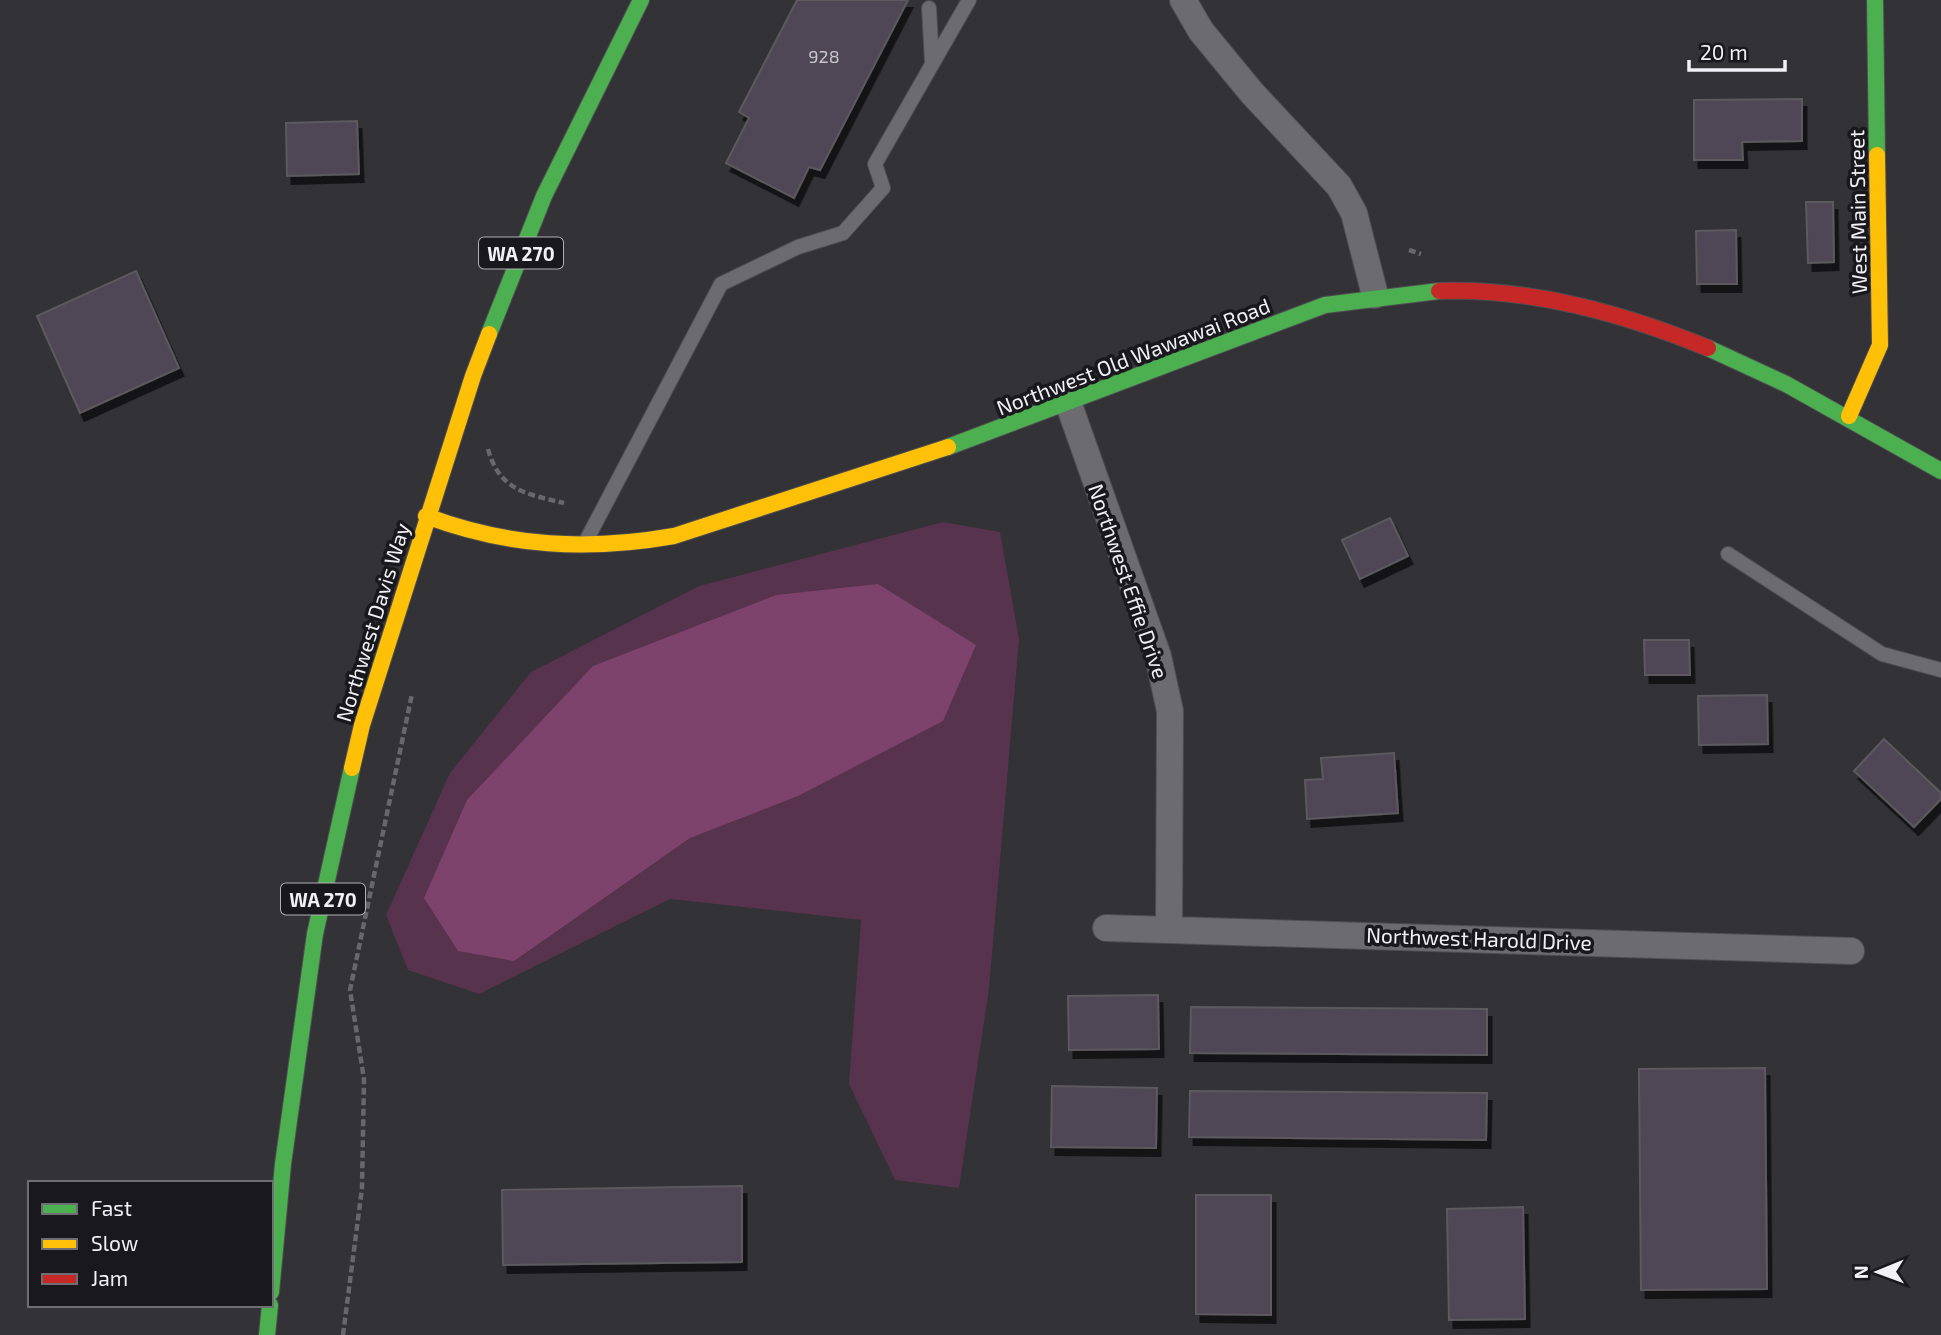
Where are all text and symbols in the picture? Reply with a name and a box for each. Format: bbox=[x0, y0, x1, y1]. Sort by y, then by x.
scale bar bbox=[1689, 28, 1785, 72]
text: 20 m bbox=[1700, 39, 1748, 64]
house number: 928 bbox=[808, 45, 840, 67]
street label: West Main Street bbox=[1843, 130, 1871, 294]
road number: WA 270 bbox=[479, 238, 563, 268]
street label: Northwest Old Wawawai Road bbox=[993, 292, 1273, 420]
street label: Northwest Effie Drive bbox=[1084, 480, 1174, 682]
street label: Northwest Davis Way bbox=[330, 520, 414, 724]
road number: WA 270 bbox=[281, 884, 365, 914]
street label: Northwest Harold Drive bbox=[1366, 922, 1592, 954]
legend bbox=[28, 1181, 273, 1307]
text: Fast bbox=[91, 1195, 132, 1220]
text: Slow bbox=[91, 1230, 138, 1255]
north arrow bbox=[1843, 1237, 1913, 1307]
text: Jam bbox=[91, 1265, 128, 1290]
text: N bbox=[1849, 1265, 1872, 1279]

